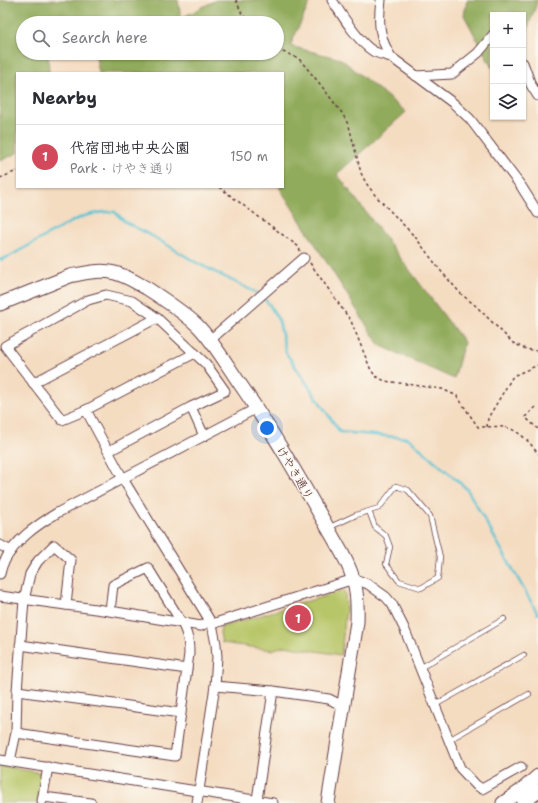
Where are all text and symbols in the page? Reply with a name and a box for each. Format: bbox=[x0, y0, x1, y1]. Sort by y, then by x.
map controls bbox=[490, 12, 526, 120]
button: + bbox=[490, 12, 526, 48]
search box bbox=[16, 16, 284, 60]
icon: search bbox=[30, 27, 52, 49]
text: Search here bbox=[62, 28, 148, 48]
button: − bbox=[490, 48, 526, 84]
button: layers bbox=[490, 84, 526, 120]
text: Nearby bbox=[32, 87, 97, 109]
text: 代宿団地中央公園 bbox=[70, 138, 190, 158]
text: 1 bbox=[42, 148, 48, 165]
text: 150 m bbox=[230, 148, 268, 165]
text: Park · けやき通り bbox=[70, 160, 175, 177]
your location bbox=[257, 418, 277, 438]
street label: けやき通り bbox=[273, 443, 317, 503]
pin: 1 bbox=[285, 603, 311, 633]

